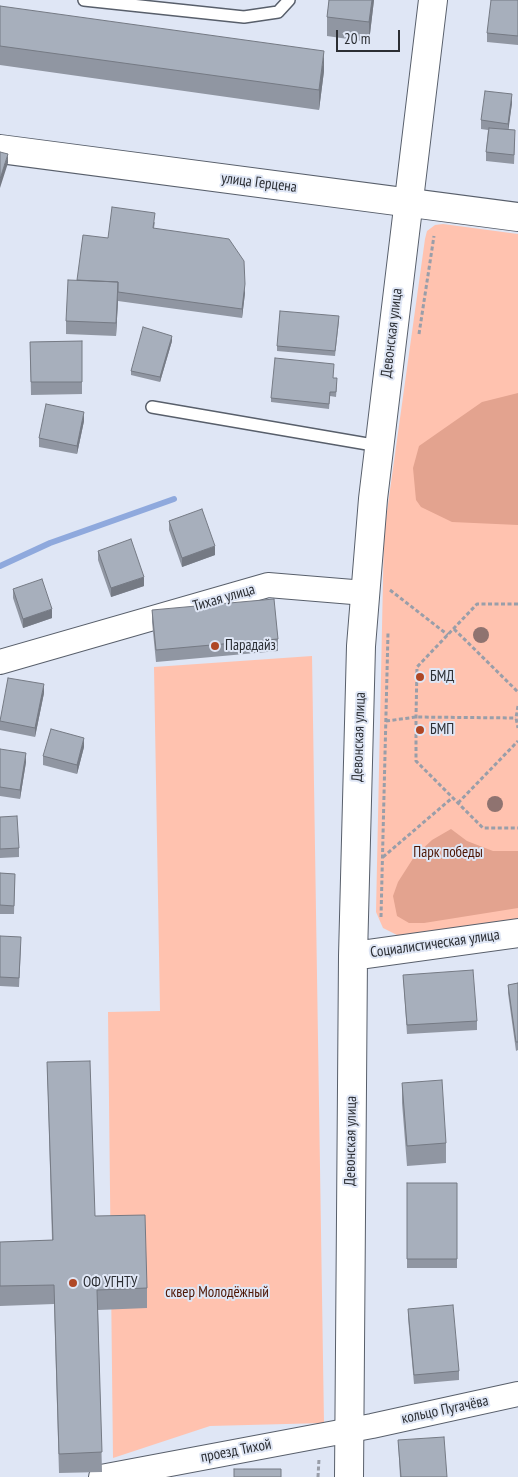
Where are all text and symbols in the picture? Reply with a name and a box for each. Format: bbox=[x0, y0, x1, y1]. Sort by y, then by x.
scale bar bbox=[338, 20, 402, 52]
text: 20 m bbox=[344, 29, 370, 48]
street label: улица Герцена bbox=[220, 169, 298, 197]
street label: Девонская улица bbox=[378, 287, 406, 379]
street label: Тихая улица bbox=[191, 581, 257, 615]
place label: Парадайз bbox=[225, 637, 276, 655]
marker: Парадайз bbox=[209, 640, 221, 652]
place label: БМД bbox=[430, 668, 454, 686]
marker: БМД bbox=[414, 671, 426, 683]
street label: Девонская улица bbox=[348, 692, 370, 782]
place label: БМП bbox=[430, 721, 454, 739]
marker: БМП bbox=[414, 724, 426, 736]
park label: Парк победы bbox=[413, 844, 483, 862]
street label: Социалистическая улица bbox=[369, 926, 501, 962]
street label: Девонская улица bbox=[341, 1096, 361, 1186]
place label: ОФ УГНТУ bbox=[83, 1274, 138, 1292]
marker: ОФ УГНТУ bbox=[67, 1277, 79, 1289]
park label: сквер Молодёжный bbox=[165, 1284, 269, 1302]
street label: кольцо Пугачёва bbox=[400, 1392, 490, 1428]
street label: проезд Тихой bbox=[199, 1435, 273, 1467]

